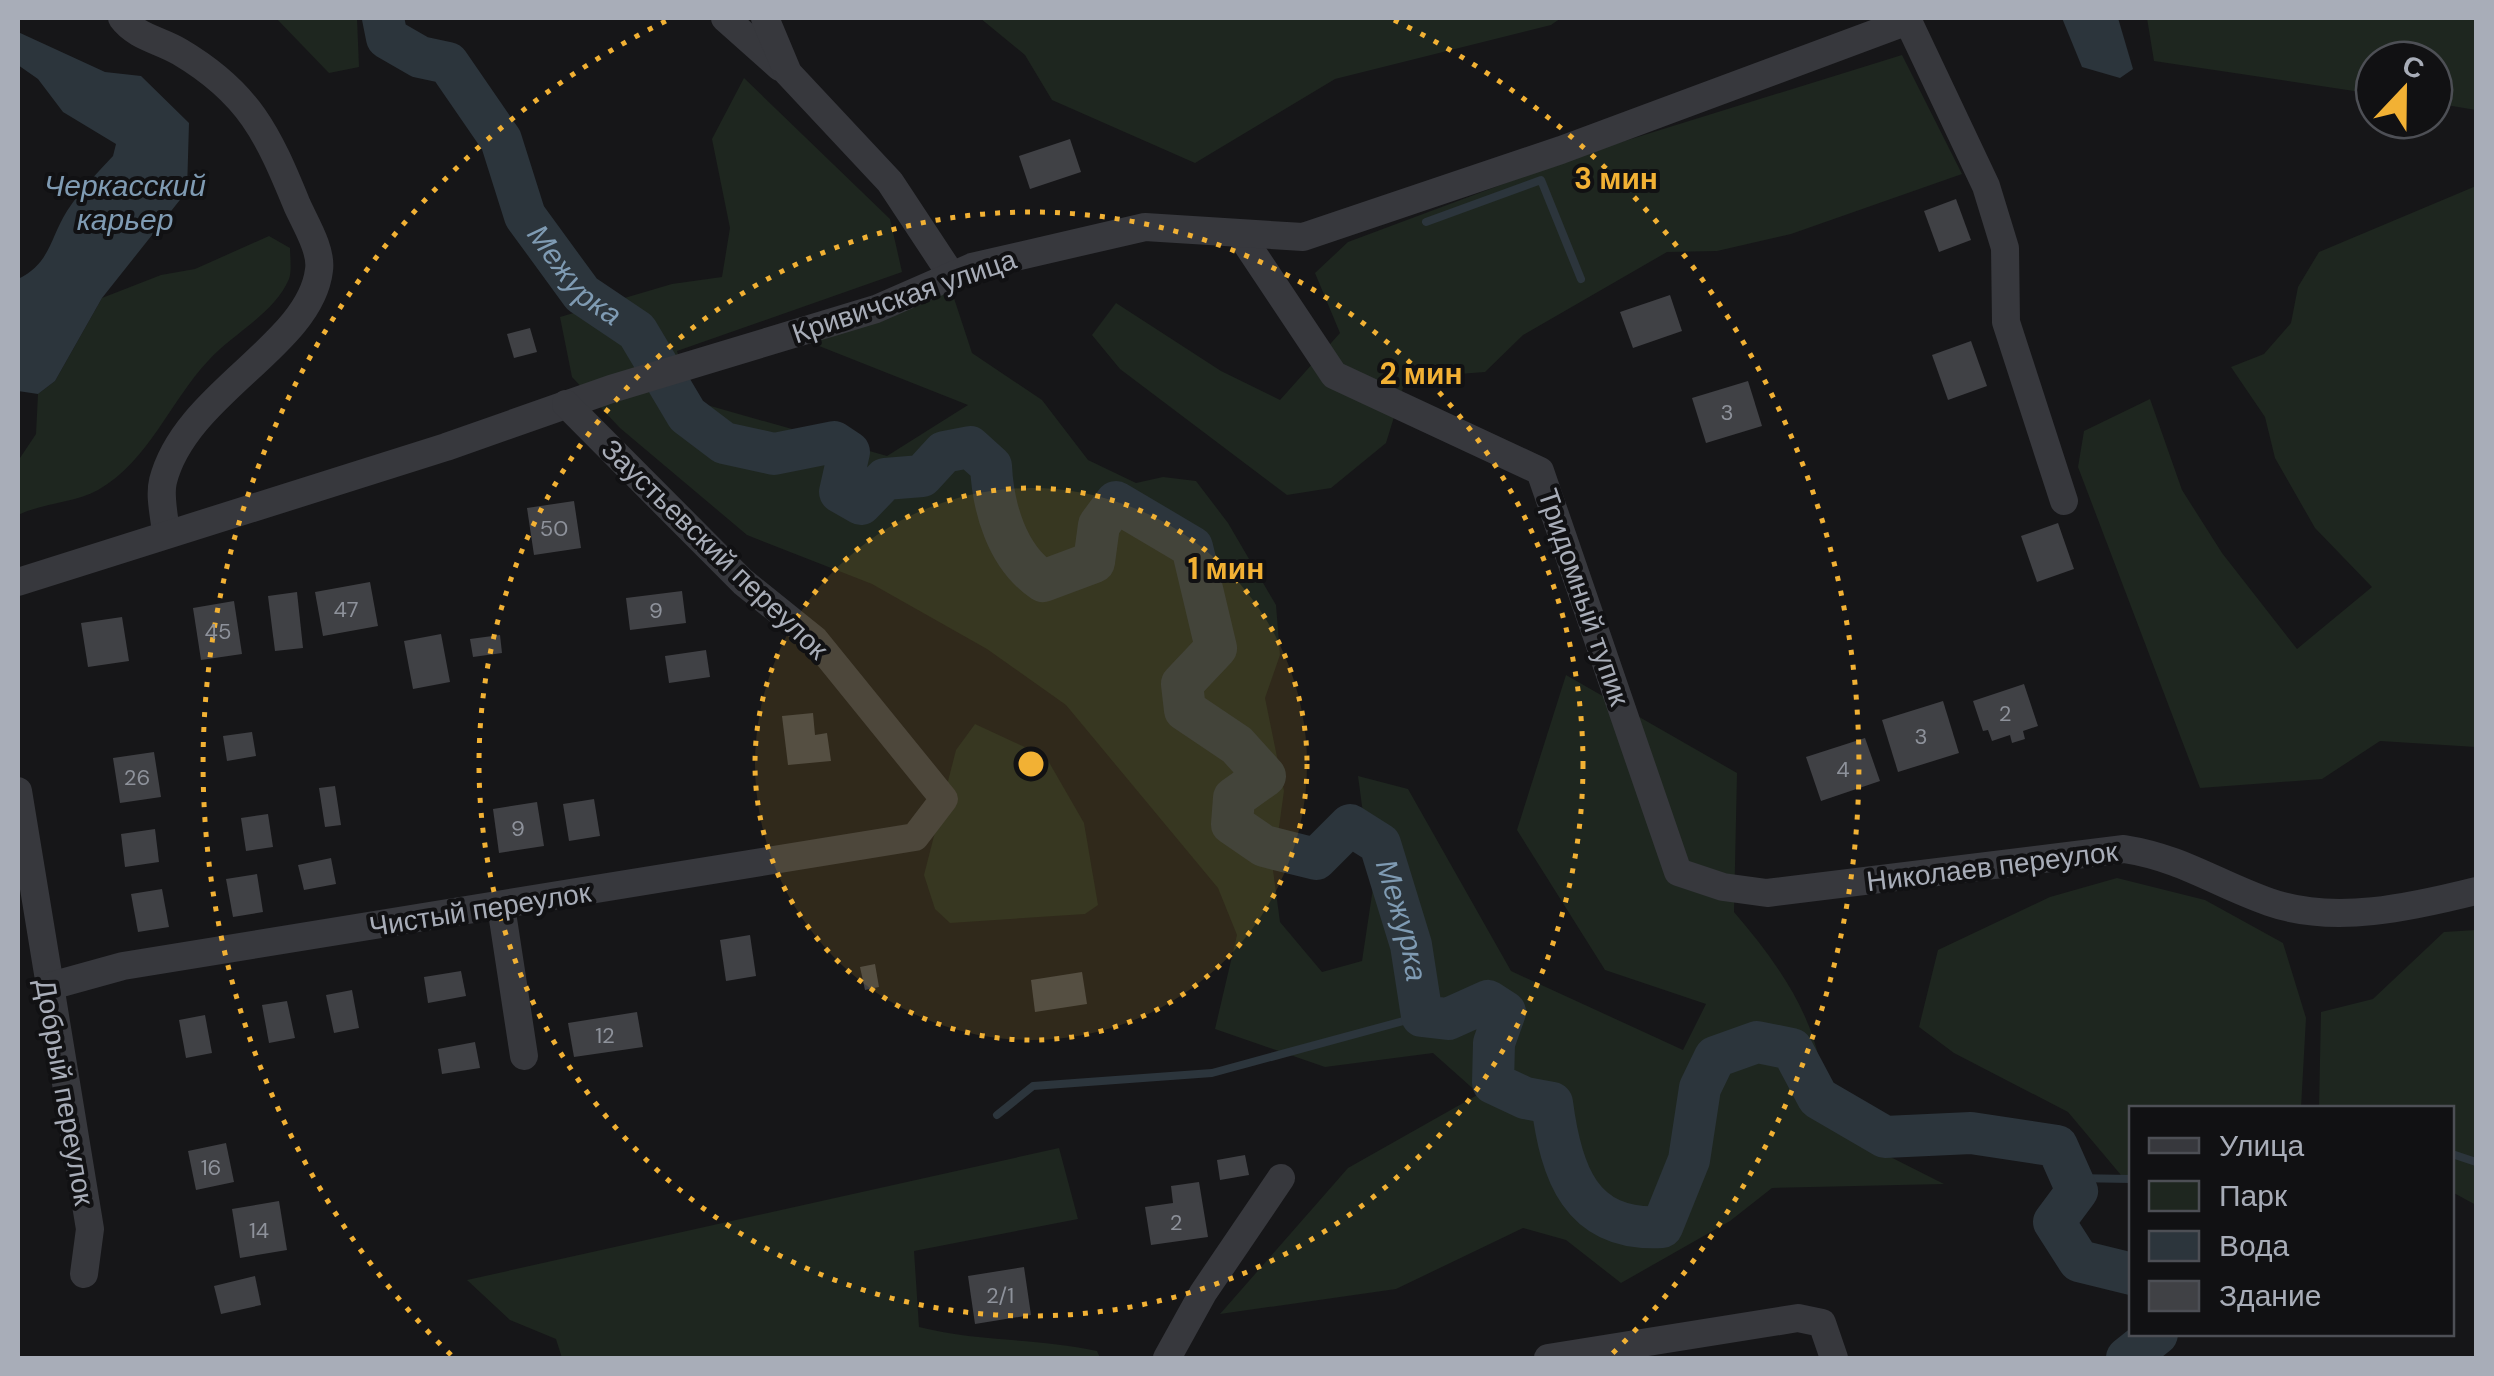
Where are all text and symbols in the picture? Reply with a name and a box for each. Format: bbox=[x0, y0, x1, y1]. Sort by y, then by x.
north arrow bbox=[2354, 40, 2454, 140]
text: С bbox=[2397, 46, 2429, 88]
text: 3 мин bbox=[1574, 159, 1658, 198]
water label: Черкасский карьер bbox=[44, 166, 206, 239]
water label: Межурка bbox=[519, 217, 629, 334]
street label: Кривичская улица bbox=[787, 241, 1022, 352]
text: 2 мин bbox=[1379, 354, 1463, 393]
house number: 3 bbox=[1720, 398, 1734, 427]
street label: Заустьевский переулок bbox=[593, 431, 837, 668]
street label: Тридомный тупик bbox=[1529, 484, 1638, 711]
house number: 50 bbox=[540, 514, 568, 543]
text: 1 мин bbox=[1188, 549, 1264, 588]
house number: 47 bbox=[333, 595, 359, 624]
house number: 9 bbox=[649, 596, 663, 625]
house number: 45 bbox=[205, 617, 231, 646]
house number: 2 bbox=[1999, 699, 2011, 728]
house number: 3 bbox=[1914, 722, 1928, 751]
centre of rings bbox=[1013, 746, 1049, 782]
house number: 4 bbox=[1836, 755, 1850, 784]
house number: 26 bbox=[124, 763, 150, 792]
house number: 9 bbox=[511, 814, 525, 843]
street label: Николаев переулок bbox=[1864, 833, 2120, 900]
water label: Межурка bbox=[1367, 854, 1436, 984]
street label: Чистый переулок bbox=[367, 874, 594, 945]
street label: Добрый переулок bbox=[26, 976, 103, 1209]
house number: 12 bbox=[595, 1021, 615, 1050]
legend bbox=[2129, 1106, 2454, 1336]
text: Улица bbox=[2219, 1126, 2304, 1165]
house number: 16 bbox=[201, 1153, 221, 1182]
text: Парк bbox=[2219, 1176, 2288, 1215]
house number: 2 bbox=[1170, 1208, 1182, 1237]
house number: 14 bbox=[249, 1216, 269, 1245]
text: Вода bbox=[2219, 1226, 2290, 1265]
text: Здание bbox=[2219, 1276, 2321, 1315]
house number: 2/1 bbox=[986, 1281, 1014, 1310]

